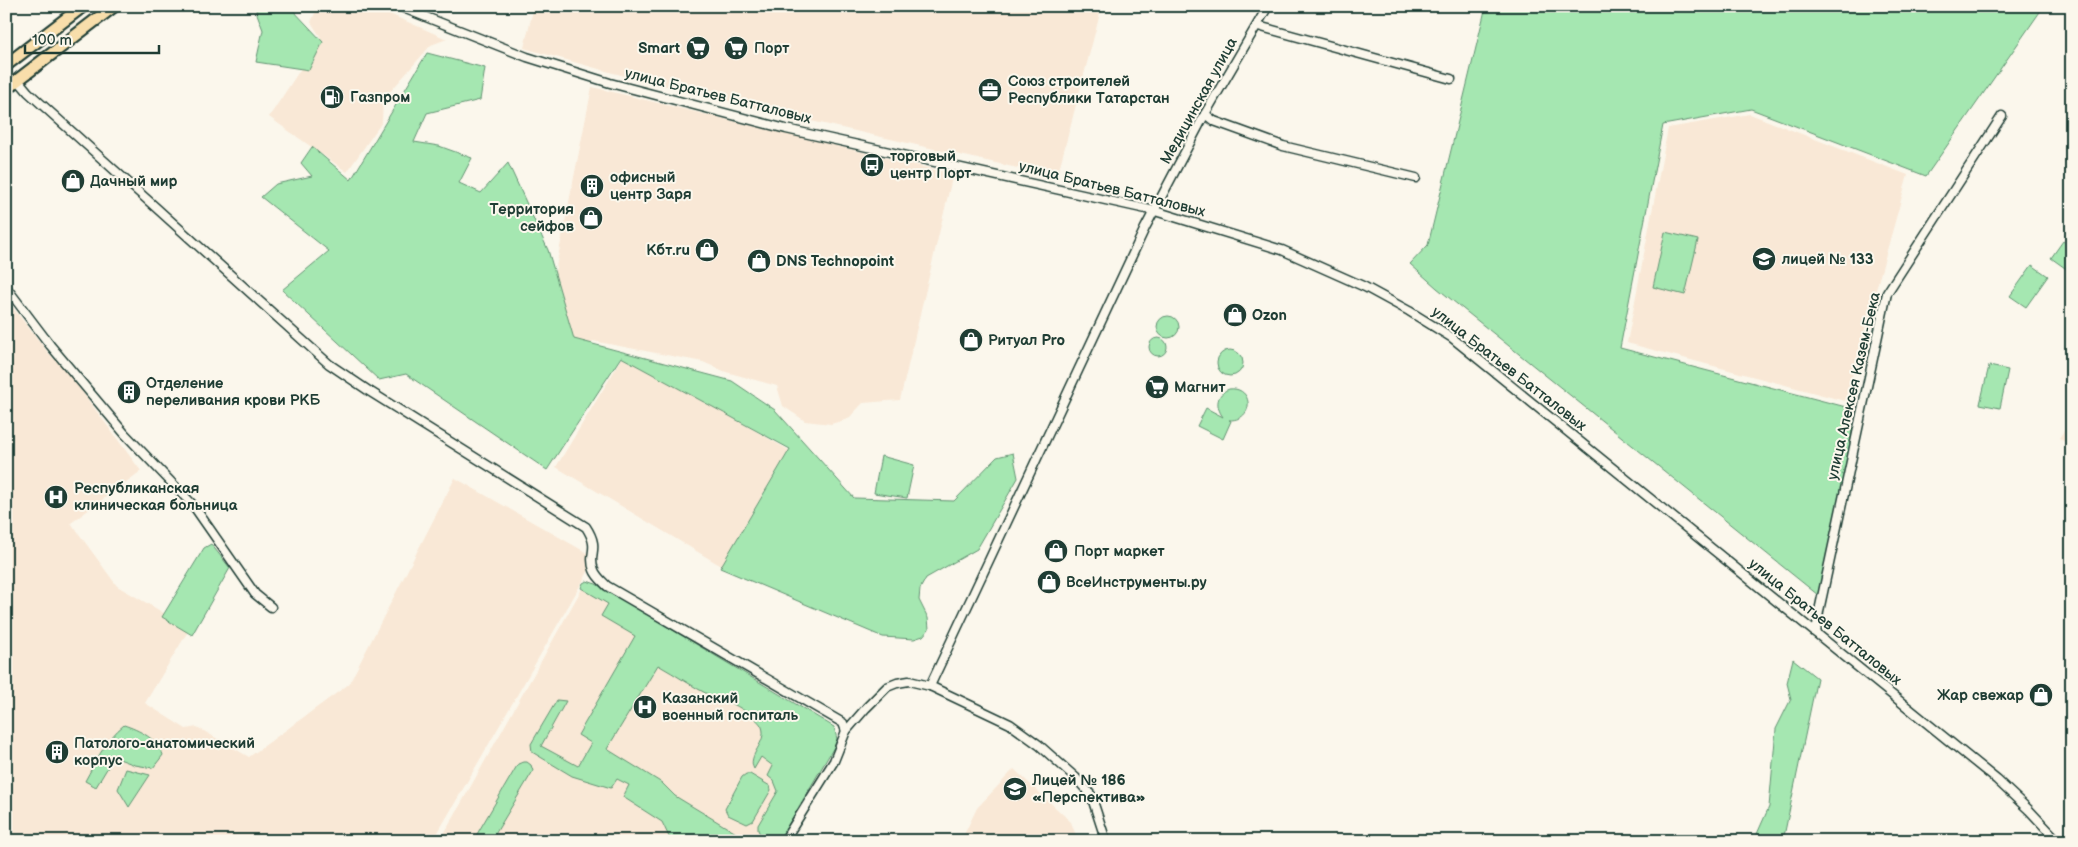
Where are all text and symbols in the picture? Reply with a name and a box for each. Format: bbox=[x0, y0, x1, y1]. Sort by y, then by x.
scale bar bbox=[25, 22, 159, 54]
text: 100 m bbox=[32, 31, 72, 50]
street label: Медицинская улица bbox=[1156, 34, 1242, 168]
supermarket icon: Smart bbox=[685, 35, 711, 61]
supermarket icon: Порт bbox=[723, 35, 749, 61]
place label: Smart bbox=[638, 39, 680, 58]
place label: Порт bbox=[754, 39, 790, 58]
street label: улица Братьев Батталовых bbox=[623, 64, 813, 128]
place label: Союз строителей Республики Татарстан bbox=[1008, 72, 1170, 108]
office icon: Союз строителей Республики Татарстан bbox=[977, 77, 1003, 103]
fuel station icon: Газпром bbox=[319, 84, 345, 110]
place label: Газпром bbox=[350, 88, 410, 107]
place label: торговый центр Порт bbox=[890, 147, 972, 183]
bus stop icon: торговый центр Порт bbox=[859, 152, 885, 178]
street label: улица Братьев Батталовых bbox=[1017, 157, 1207, 221]
shop icon: Дачный мир bbox=[60, 168, 86, 194]
place label: офисный центр Заря bbox=[610, 168, 692, 204]
place label: Дачный мир bbox=[90, 172, 177, 191]
building icon: офисный центр Заря bbox=[579, 173, 605, 199]
place label: Территория сейфов bbox=[489, 200, 574, 236]
shop icon: Территория сейфов bbox=[578, 205, 604, 231]
shop icon: Кбт.ru bbox=[694, 237, 720, 263]
place label: Кбт.ru bbox=[646, 241, 690, 260]
school or university icon: лицей № 133 bbox=[1751, 246, 1777, 272]
shop icon: DNS Technopoint bbox=[746, 248, 772, 274]
place label: лицей № 133 bbox=[1781, 250, 1874, 269]
place label: DNS Technopoint bbox=[776, 252, 894, 271]
street label: улица Алексея Казем-Бека bbox=[1823, 290, 1885, 482]
shop icon: Ozon bbox=[1222, 302, 1248, 328]
street label: улица Братьев Батталовых bbox=[1428, 303, 1590, 436]
place label: Ozon bbox=[1252, 306, 1287, 325]
shop icon: Ритуал Pro bbox=[958, 327, 984, 353]
place label: Ритуал Pro bbox=[988, 331, 1065, 350]
place label: Отделение переливания крови РКБ bbox=[146, 374, 320, 410]
supermarket icon: Магнит bbox=[1144, 374, 1170, 400]
place label: Магнит bbox=[1174, 378, 1226, 397]
building icon: Отделение переливания крови РКБ bbox=[116, 379, 142, 405]
place label: Республиканская клиническая больница bbox=[74, 479, 238, 515]
hospital icon: Республиканская клиническая больница bbox=[43, 484, 69, 510]
shop icon: Порт маркет bbox=[1043, 538, 1069, 564]
place label: Порт маркет bbox=[1074, 542, 1165, 561]
street label: улица Братьев Батталовых bbox=[1745, 554, 1906, 690]
shop icon: ВсеИнструменты.ру bbox=[1036, 569, 1062, 595]
place label: ВсеИнструменты.ру bbox=[1066, 573, 1207, 592]
shop icon: Жар свежар bbox=[2028, 682, 2054, 708]
place label: Жар свежар bbox=[1937, 686, 2024, 705]
place label: Казанский военный госпиталь bbox=[662, 689, 799, 725]
hospital icon: Казанский военный госпиталь bbox=[632, 694, 658, 720]
place label: Патолого-анатомический корпус bbox=[74, 734, 255, 770]
building icon: Патолого-анатомический корпус bbox=[44, 739, 70, 765]
place label: Лицей № 186 «Перспектива» bbox=[1031, 771, 1146, 807]
school or university icon: Лицей № 186 «Перспектива» bbox=[1002, 776, 1028, 802]

